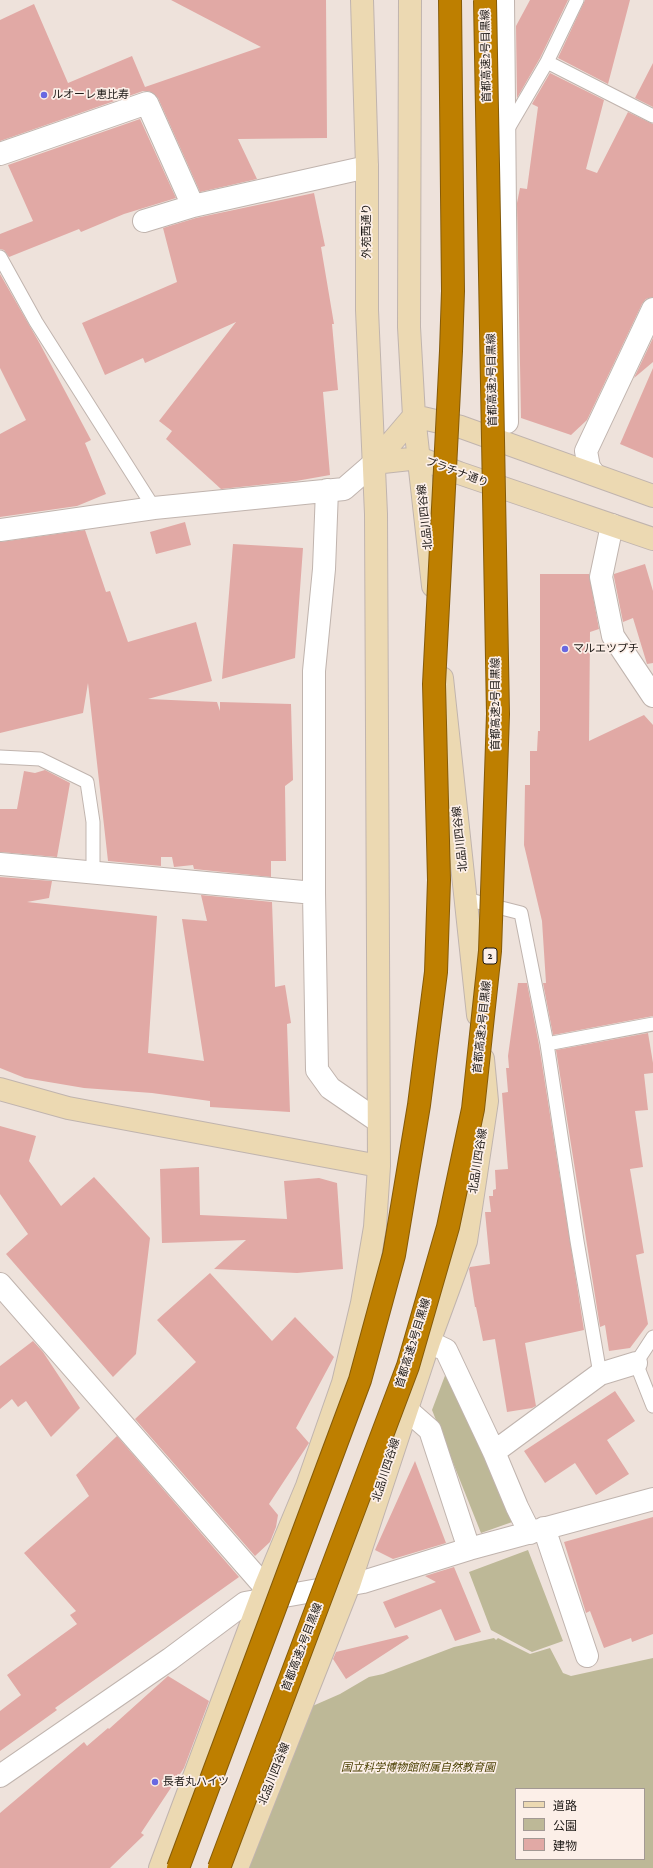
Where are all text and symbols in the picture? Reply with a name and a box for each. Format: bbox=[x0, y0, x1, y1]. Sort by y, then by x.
street label: 首都高速2号目黒線 bbox=[479, 9, 493, 103]
place label: ルオーレ恵比寿 bbox=[52, 88, 129, 102]
marker: ルオーレ恵比寿 bbox=[39, 90, 49, 100]
street label: 外苑西通り bbox=[360, 204, 374, 258]
street label: 首都高速2号目黒線 bbox=[485, 333, 499, 427]
street label: プラチナ通り bbox=[424, 455, 490, 489]
street label: 北品川四谷線 bbox=[415, 483, 435, 551]
place label: マルエツプチ bbox=[573, 642, 639, 656]
marker: マルエツプチ bbox=[560, 644, 570, 654]
street label: 首都高速2号目黒線 bbox=[489, 657, 503, 751]
street label: 北品川四谷線 bbox=[450, 805, 470, 873]
road number: 2 bbox=[483, 948, 497, 964]
street label: 首都高速2号目黒線 bbox=[471, 980, 493, 1074]
street label: 北品川四谷線 bbox=[466, 1127, 490, 1195]
street label: 首都高速2号目黒線 bbox=[393, 1296, 433, 1390]
street label: 北品川四谷線 bbox=[370, 1437, 402, 1503]
street label: 首都高速2号目黒線 bbox=[279, 1601, 325, 1693]
street label: 北品川四谷線 bbox=[256, 1741, 292, 1807]
park label: 国立科学博物館附属自然教育園 bbox=[341, 1761, 495, 1775]
place label: 長者丸ハイツ bbox=[163, 1775, 229, 1789]
marker: 長者丸ハイツ bbox=[150, 1777, 160, 1787]
legend bbox=[515, 1788, 645, 1860]
text: 道路 bbox=[553, 1799, 577, 1813]
text: 公園 bbox=[553, 1819, 577, 1833]
text: 建物 bbox=[553, 1839, 577, 1853]

